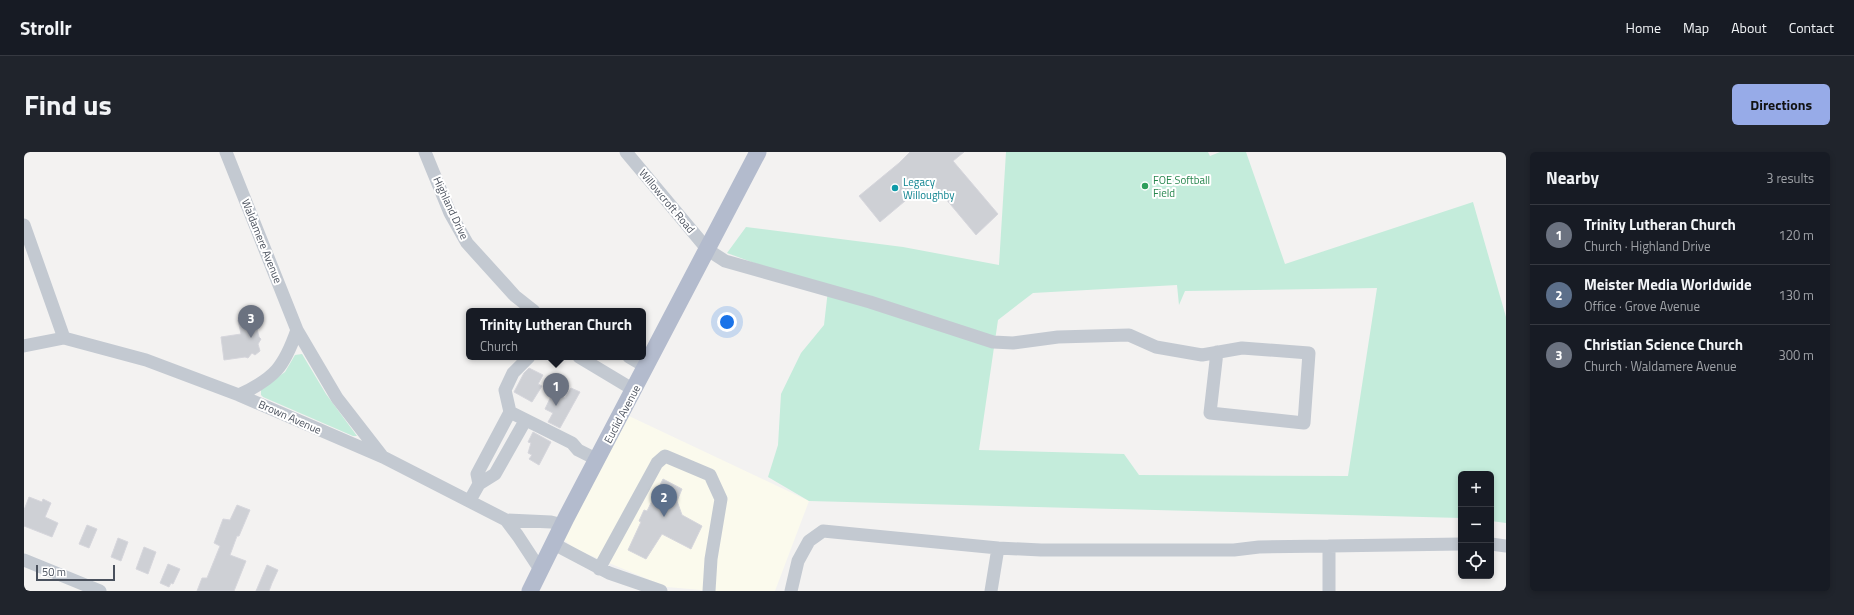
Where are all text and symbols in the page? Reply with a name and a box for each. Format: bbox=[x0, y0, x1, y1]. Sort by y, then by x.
text: Strollr bbox=[20, 13, 72, 42]
text: Home bbox=[1626, 17, 1661, 38]
text: Map bbox=[1683, 17, 1709, 38]
text: About bbox=[1731, 17, 1767, 38]
text: Contact bbox=[1789, 17, 1834, 38]
text: Find us bbox=[24, 83, 112, 126]
button: Directions bbox=[1732, 84, 1830, 125]
street label: Willowcroft Road bbox=[635, 165, 699, 237]
text: Nearby bbox=[1546, 165, 1599, 191]
text: 3 results bbox=[1766, 168, 1814, 188]
place label: FOE Softball Field bbox=[1153, 172, 1210, 201]
street label: Highland Drive bbox=[429, 174, 473, 242]
place label: Legacy Willoughby bbox=[903, 174, 955, 203]
marker: FOE Softball Field bbox=[1140, 181, 1150, 191]
marker: Legacy Willoughby bbox=[890, 183, 900, 193]
street label: Waldamere Avenue bbox=[238, 196, 286, 286]
text: Trinity Lutheran Church bbox=[1584, 213, 1736, 236]
text: 1 bbox=[1555, 225, 1563, 245]
text: 120 m bbox=[1778, 225, 1814, 245]
text: Church · Highland Drive bbox=[1584, 236, 1710, 256]
text: Meister Media Worldwide bbox=[1584, 273, 1752, 296]
text: 2 bbox=[1555, 285, 1563, 305]
text: 130 m bbox=[1778, 285, 1814, 305]
text: Office · Grove Avenue bbox=[1584, 296, 1700, 316]
pin: 3 bbox=[238, 305, 264, 338]
popup bbox=[466, 308, 646, 360]
your location bbox=[717, 312, 737, 332]
text: Trinity Lutheran Church bbox=[480, 313, 632, 336]
text: Christian Science Church bbox=[1584, 333, 1743, 356]
text: Church bbox=[480, 336, 518, 356]
text: 3 bbox=[1555, 345, 1563, 365]
text: 300 m bbox=[1778, 345, 1814, 365]
text: Church · Waldamere Avenue bbox=[1584, 356, 1737, 376]
pin: 1 bbox=[543, 373, 569, 406]
street label: Euclid Avenue bbox=[600, 381, 644, 446]
street label: Brown Avenue bbox=[256, 396, 324, 438]
map controls bbox=[1458, 471, 1494, 579]
button: + bbox=[1458, 471, 1494, 507]
pin: 2 bbox=[651, 484, 677, 517]
button: − bbox=[1458, 507, 1494, 543]
button: locate bbox=[1458, 543, 1494, 579]
scale bar bbox=[36, 563, 115, 582]
text: 50 m bbox=[42, 564, 66, 580]

